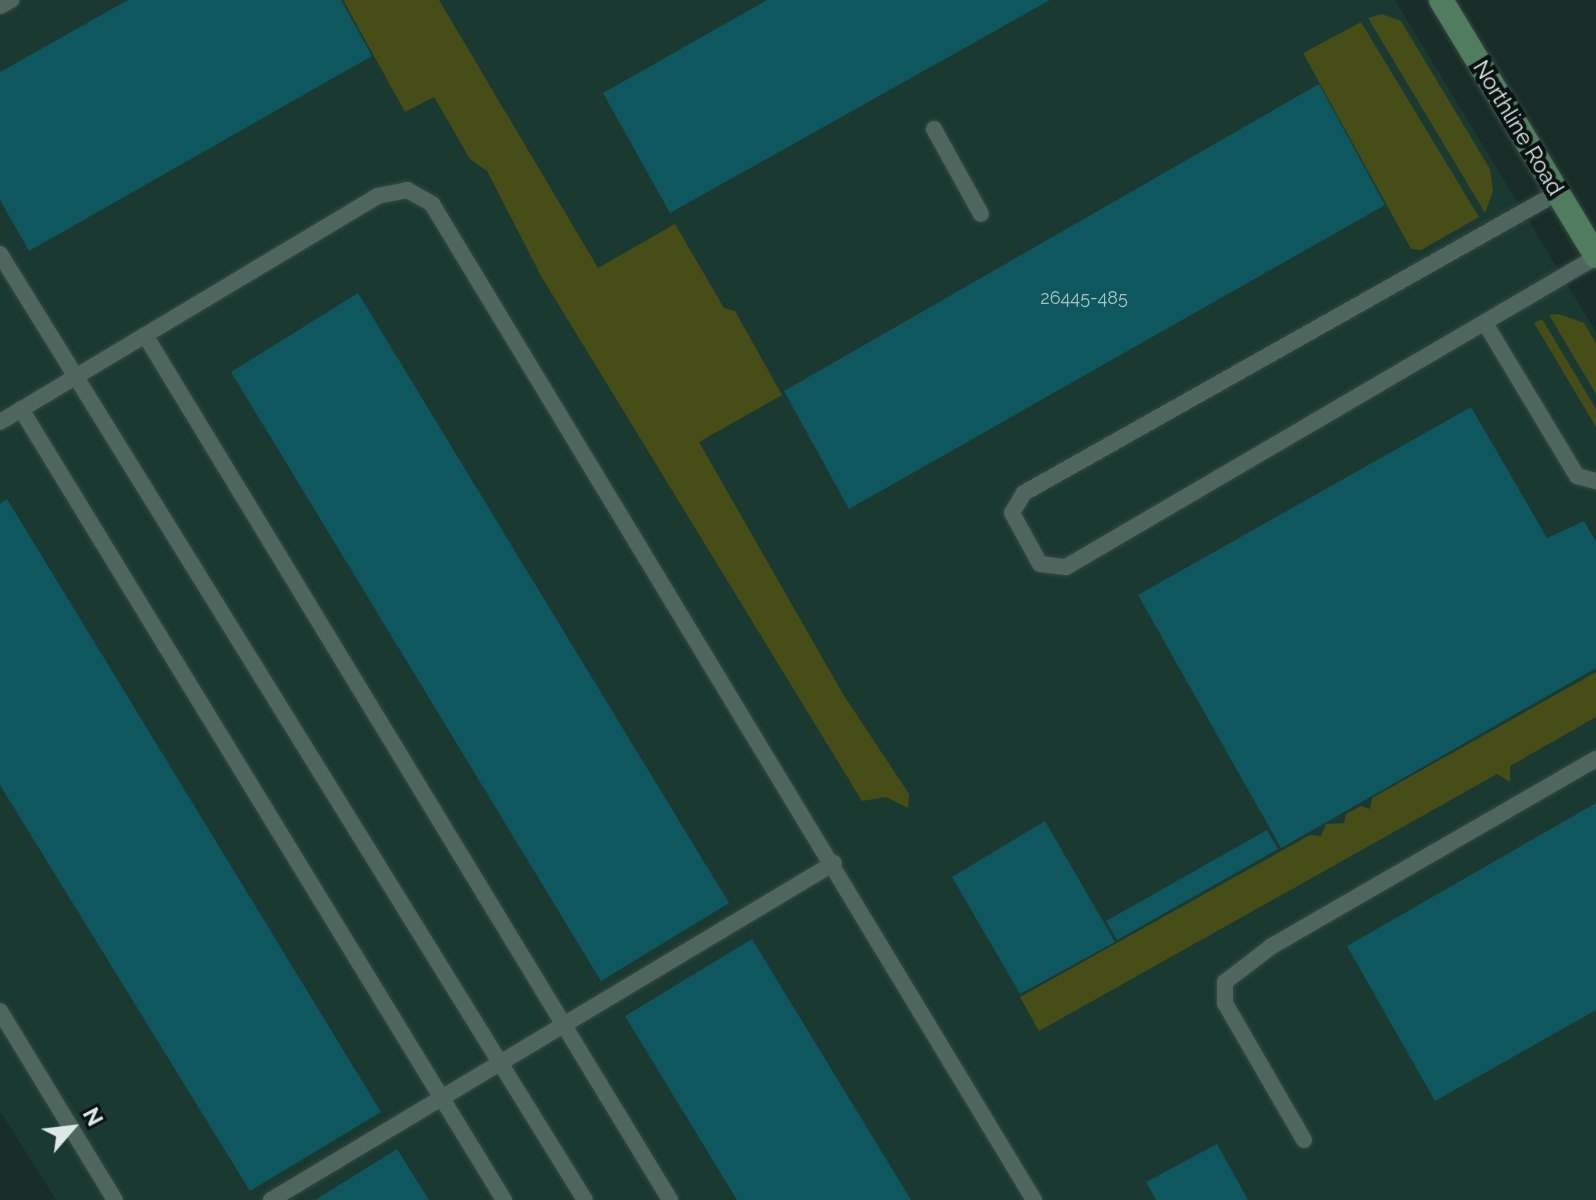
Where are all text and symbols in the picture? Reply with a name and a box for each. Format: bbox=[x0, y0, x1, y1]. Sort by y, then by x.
street label: Northline Road bbox=[1467, 56, 1569, 200]
house number: 26445-485 bbox=[1040, 287, 1128, 309]
north arrow bbox=[32, 1088, 112, 1168]
text: N bbox=[78, 1103, 109, 1130]

